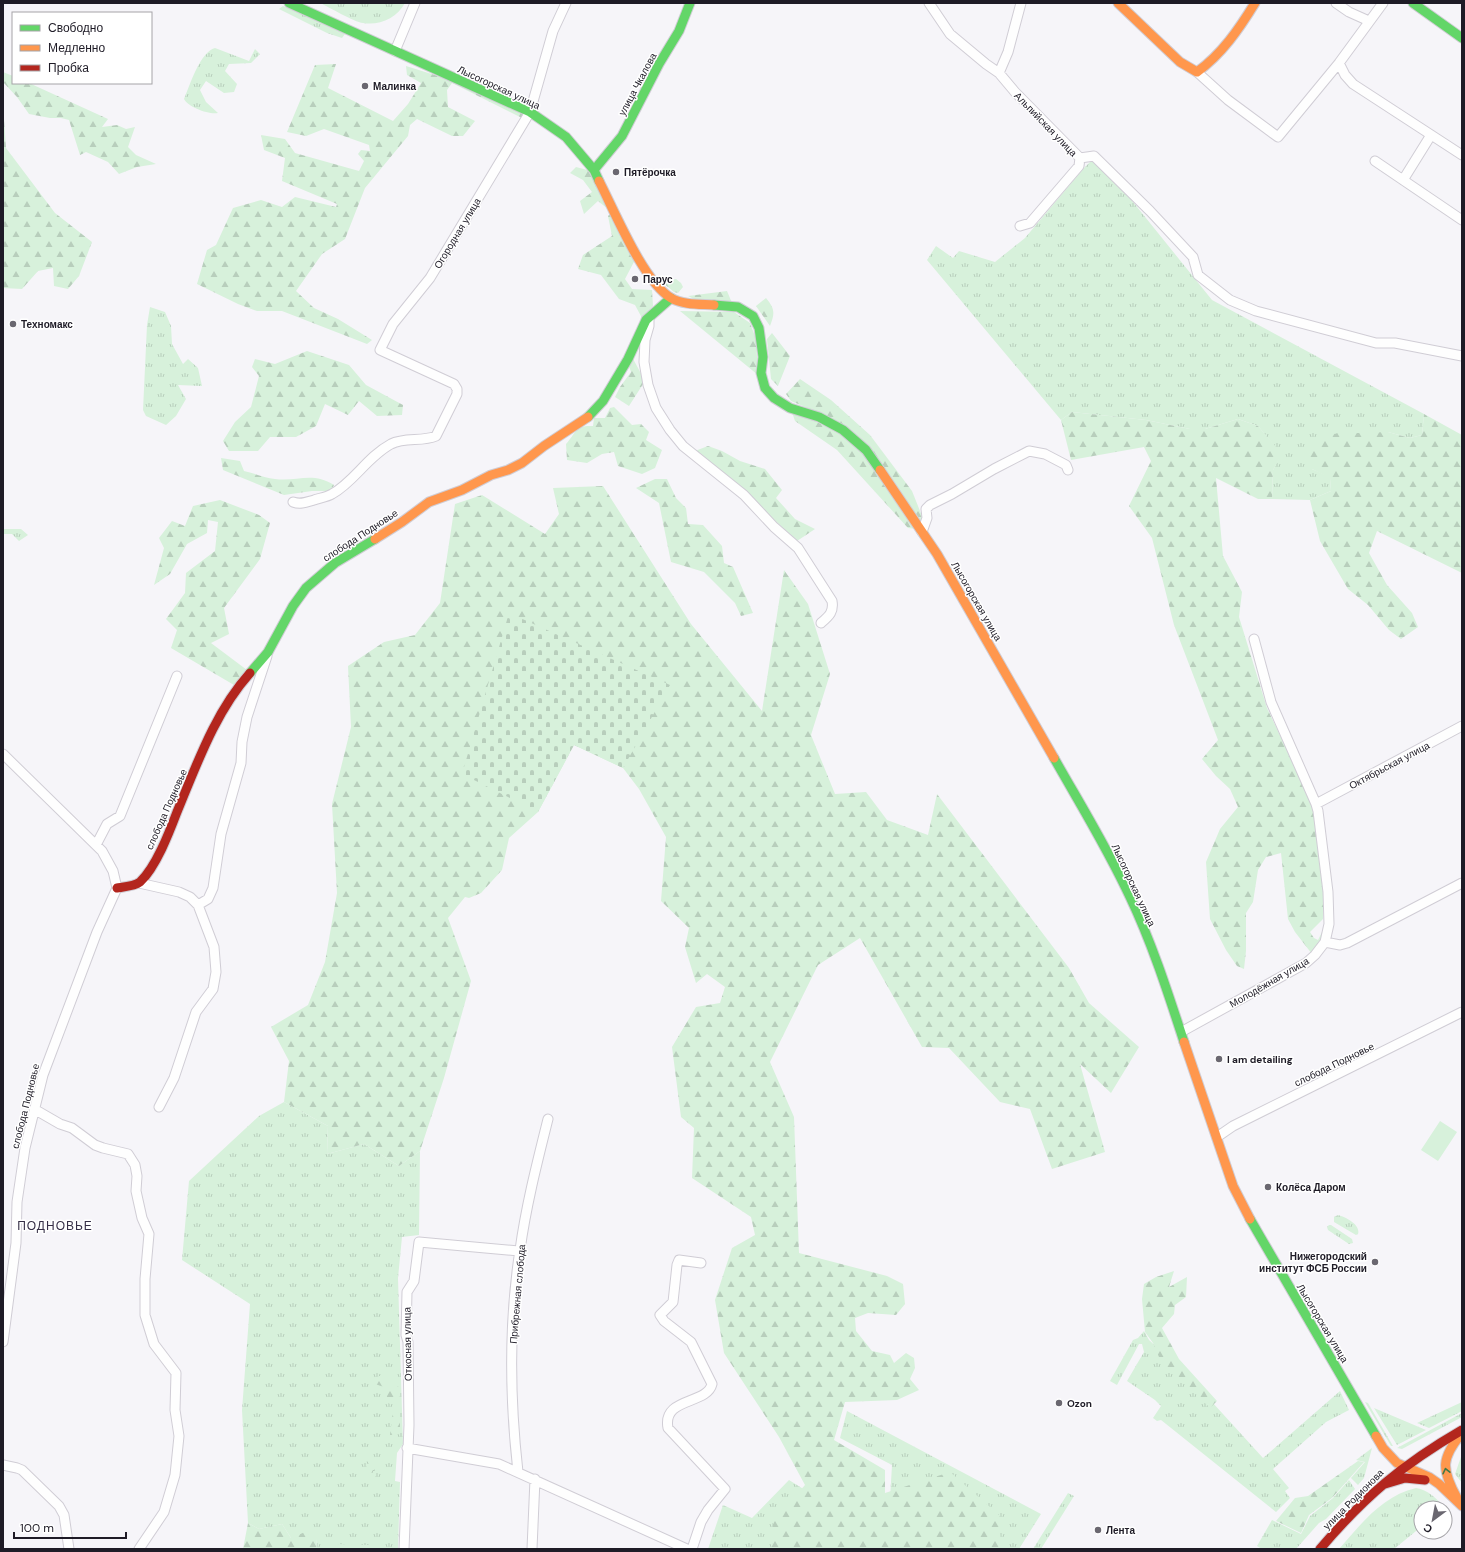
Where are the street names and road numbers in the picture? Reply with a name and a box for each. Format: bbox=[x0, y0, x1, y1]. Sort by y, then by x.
street label: улица Чкалова bbox=[615, 50, 660, 118]
street label: Лысогорская улица bbox=[455, 63, 543, 112]
street label: Альпийская улица bbox=[1011, 89, 1080, 160]
street label: Огородная улица bbox=[431, 195, 484, 271]
street label: слобода Подновье bbox=[320, 506, 401, 565]
street label: Лысогорская улица bbox=[949, 559, 1005, 644]
street label: Октябрьская улица bbox=[1347, 738, 1432, 792]
street label: слобода Подновье bbox=[143, 766, 190, 852]
street label: Лысогорская улица bbox=[1109, 842, 1159, 929]
street label: Молодёжная улица bbox=[1227, 954, 1312, 1011]
street label: слобода Подновье bbox=[1292, 1039, 1377, 1089]
street label: слобода Подновье bbox=[9, 1062, 42, 1150]
street label: Прибрежная слобода bbox=[507, 1243, 528, 1344]
street label: Лысогорская улица bbox=[1294, 1281, 1351, 1365]
street label: Откосная улица bbox=[400, 1306, 415, 1381]
street label: улица Родионова bbox=[1320, 1466, 1387, 1532]

